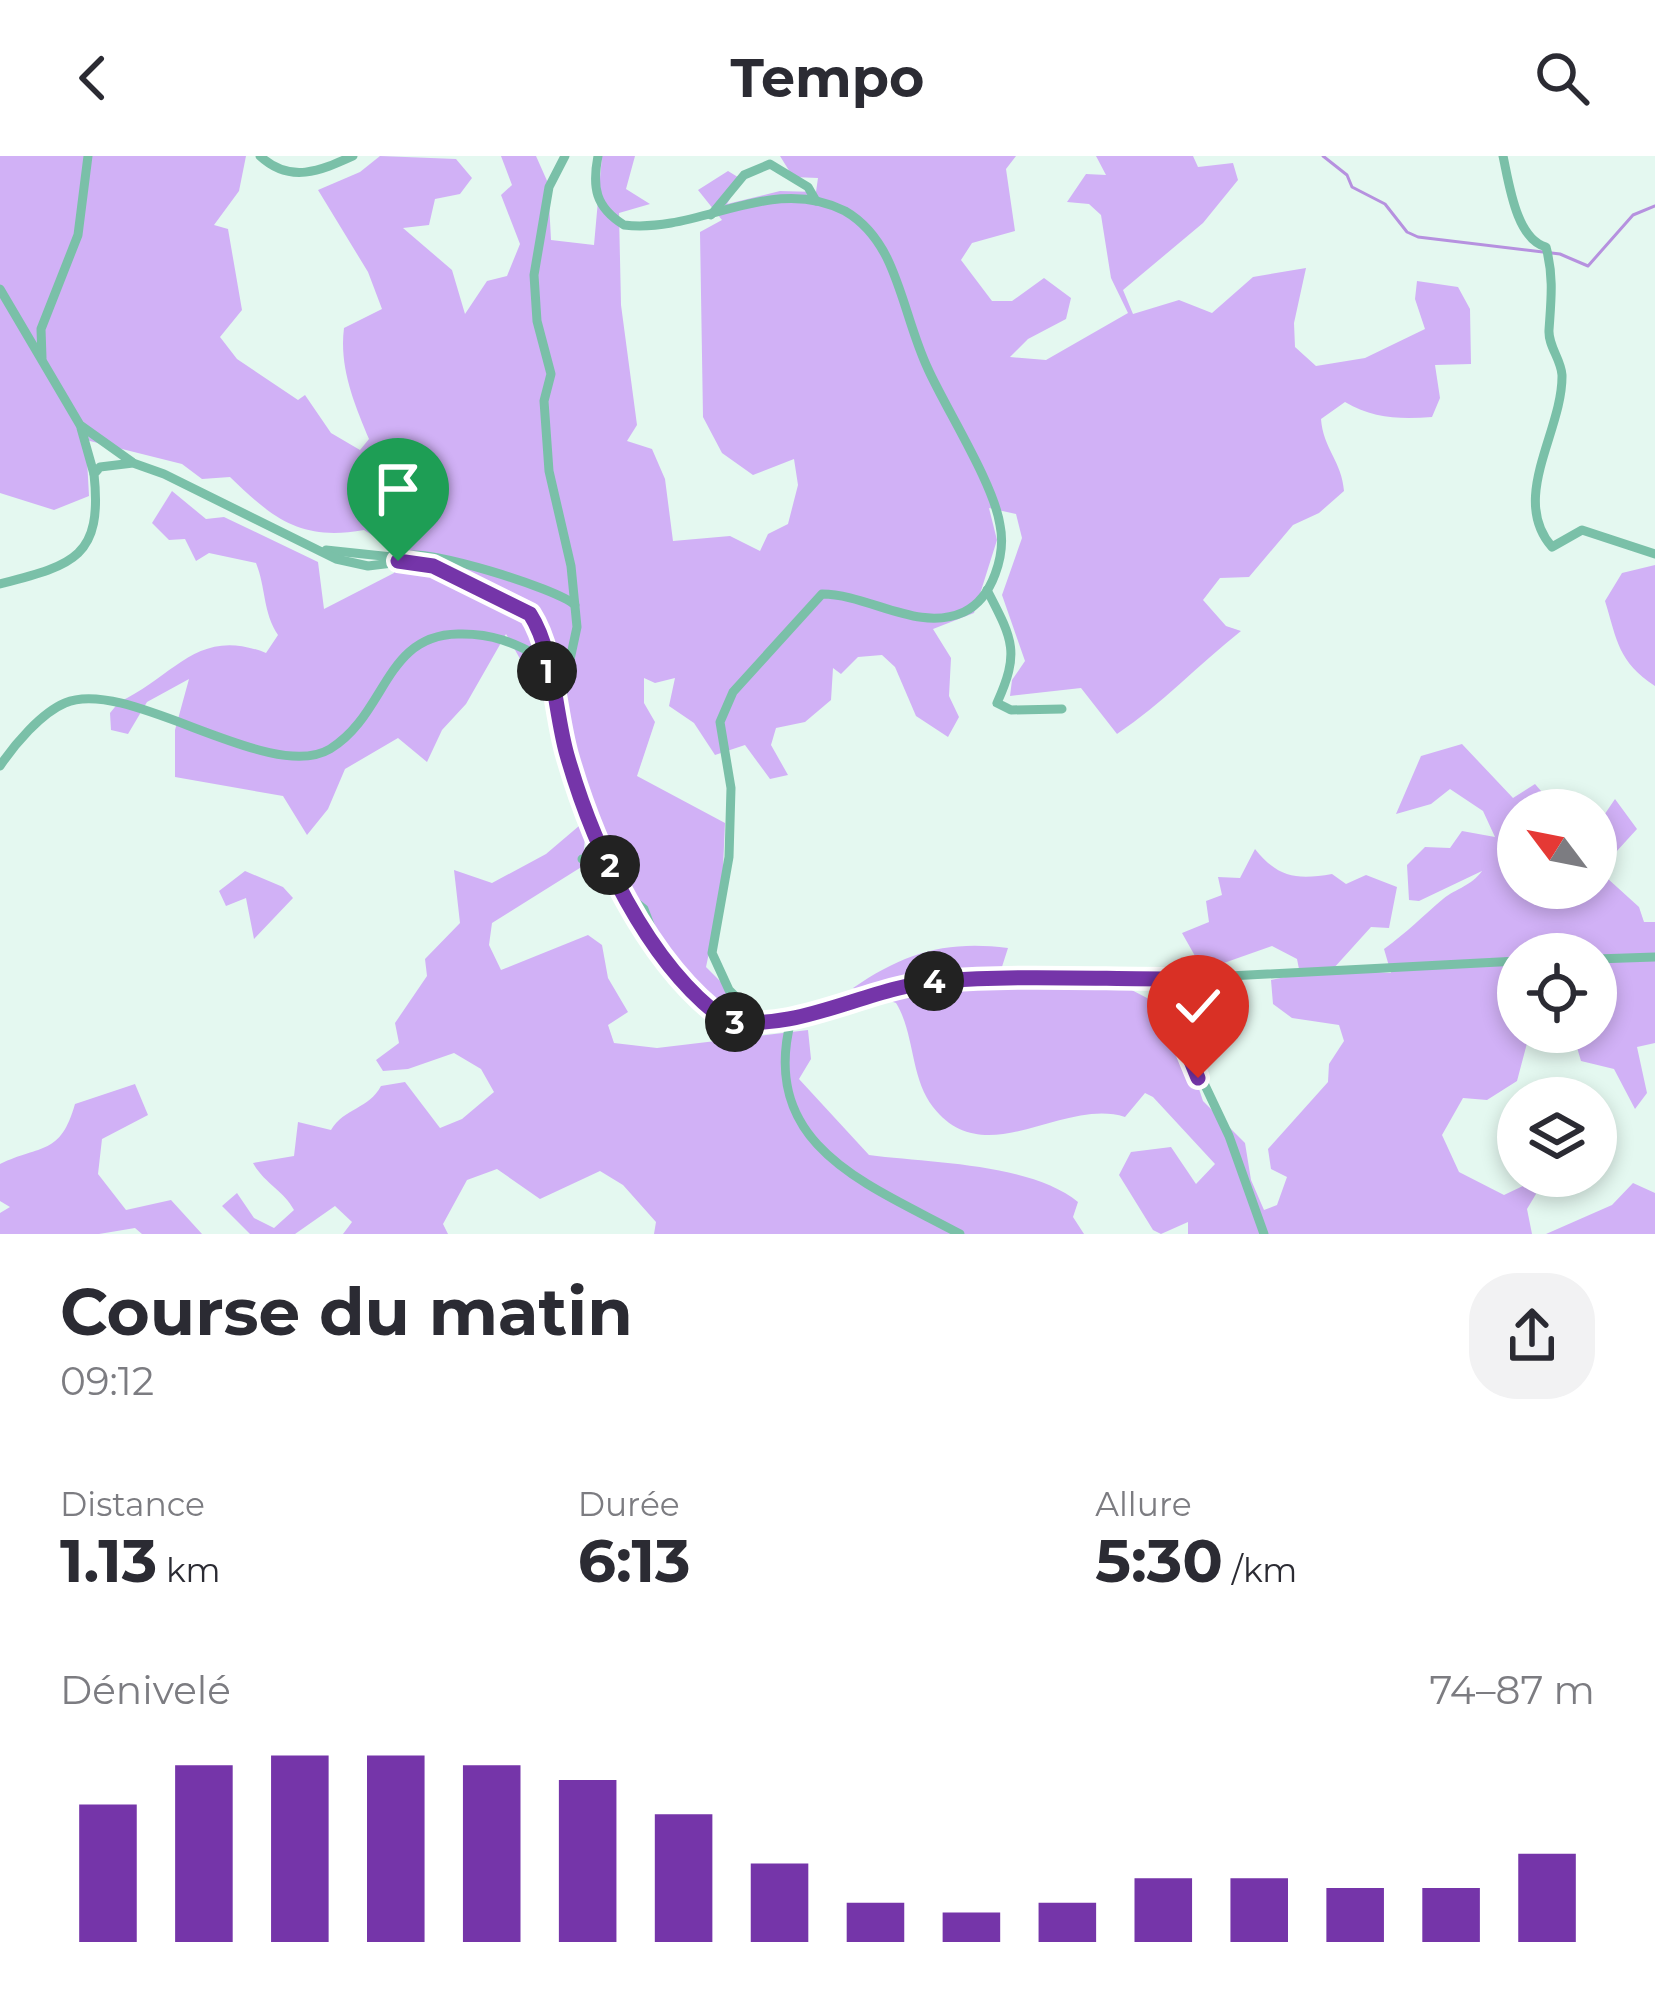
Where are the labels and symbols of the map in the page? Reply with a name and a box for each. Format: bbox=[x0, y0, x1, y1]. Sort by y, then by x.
pin bbox=[347, 438, 449, 561]
pin: 1 bbox=[517, 641, 577, 701]
north arrow bbox=[1497, 789, 1617, 909]
pin: 2 bbox=[580, 835, 640, 895]
pin: 4 bbox=[904, 951, 964, 1011]
pin bbox=[1147, 955, 1249, 1078]
pin: 3 bbox=[705, 992, 765, 1052]

